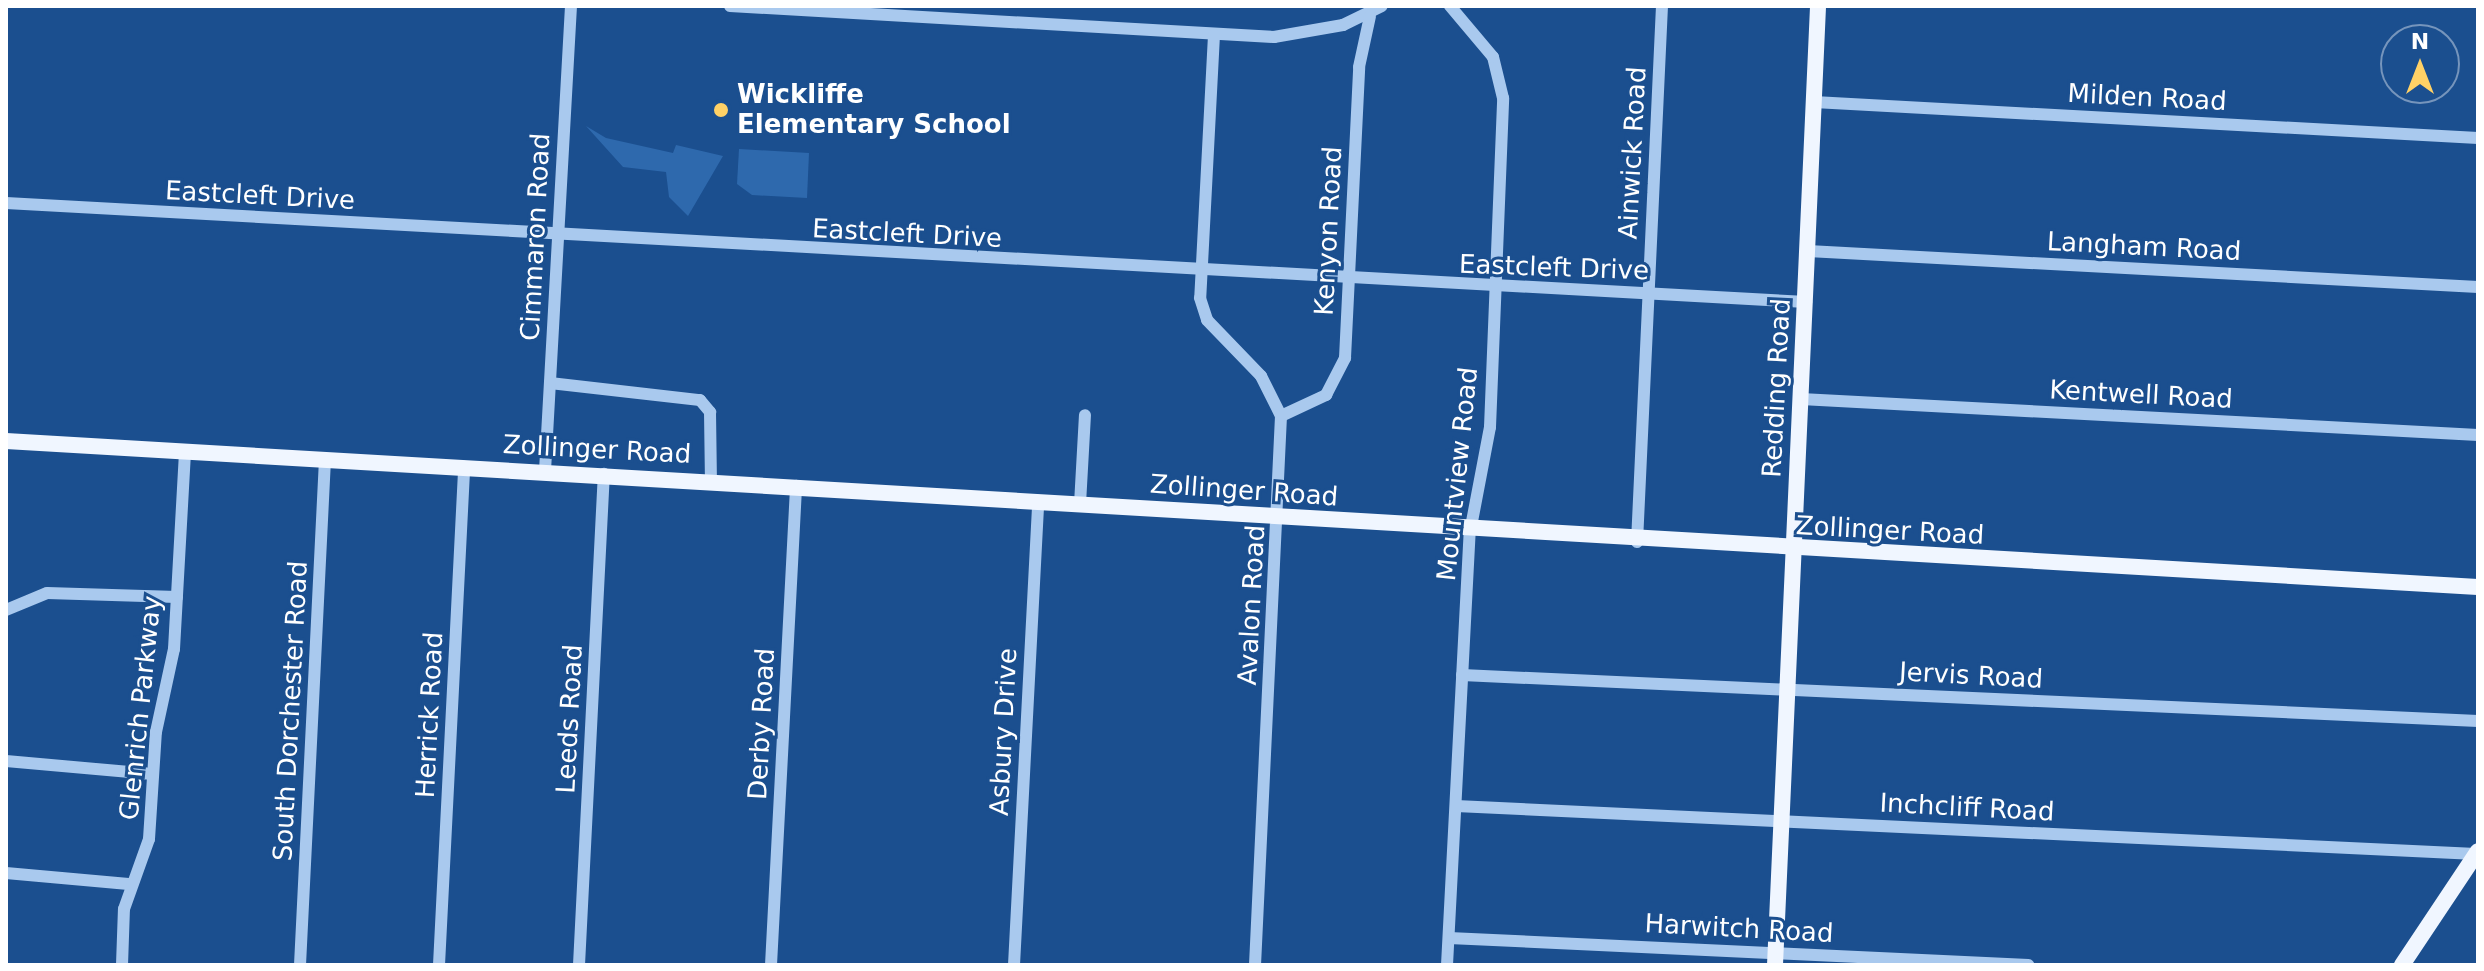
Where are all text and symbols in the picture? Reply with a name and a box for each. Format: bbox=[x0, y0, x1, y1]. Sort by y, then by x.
north arrow bbox=[2380, 24, 2460, 104]
text: N bbox=[2411, 29, 2429, 54]
street label: Ainwick Road bbox=[1613, 66, 1653, 240]
street label: Milden Road bbox=[2067, 78, 2227, 118]
place label: Wickliffe Elementary School bbox=[737, 79, 1011, 140]
marker: Wickliffe Elementary School bbox=[712, 101, 730, 119]
street label: Cimmaron Road bbox=[515, 132, 557, 342]
street label: Kenyon Road bbox=[1309, 146, 1349, 316]
street label: Eastcleft Drive bbox=[164, 175, 356, 217]
street label: Eastcleft Drive bbox=[811, 213, 1003, 255]
street label: Langham Road bbox=[2046, 226, 2242, 268]
street label: Eastcleft Drive bbox=[1458, 249, 1650, 287]
street label: Redding Road bbox=[1757, 297, 1797, 479]
street label: Mountview Road bbox=[1431, 366, 1485, 582]
street label: Kentwell Road bbox=[2048, 375, 2234, 415]
street label: Zollinger Road bbox=[502, 429, 692, 471]
street label: Zollinger Road bbox=[1149, 469, 1339, 513]
street label: Zollinger Road bbox=[1795, 510, 1985, 552]
street label: Avalon Road bbox=[1232, 524, 1272, 686]
street label: South Dorchester Road bbox=[268, 560, 314, 862]
street label: Glenrich Parkway bbox=[114, 594, 168, 822]
street label: Herrick Road bbox=[410, 631, 450, 799]
street label: Leeds Road bbox=[551, 643, 589, 795]
street label: Derby Road bbox=[742, 647, 782, 801]
street label: Asbury Drive bbox=[984, 647, 1024, 817]
street label: Jervis Road bbox=[1898, 657, 2044, 695]
street label: Inchcliff Road bbox=[1879, 788, 2055, 828]
street label: Harwitch Road bbox=[1644, 908, 1834, 950]

